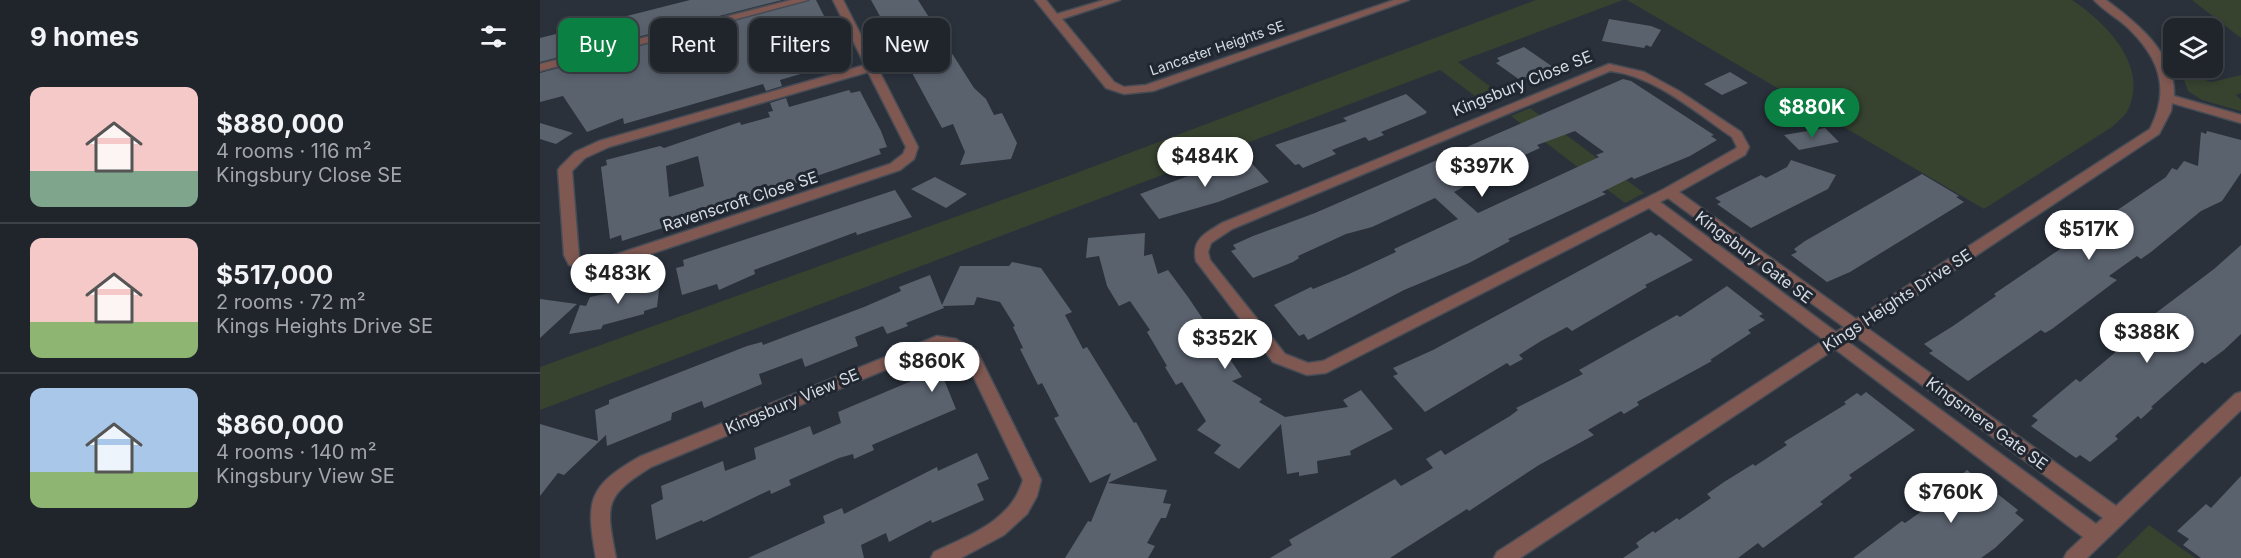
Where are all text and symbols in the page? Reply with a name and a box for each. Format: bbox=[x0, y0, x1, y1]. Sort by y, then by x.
street label: Lancaster Heights SE bbox=[1147, 16, 1286, 79]
chip: Buy bbox=[558, 18, 638, 72]
chip: Rent bbox=[650, 18, 737, 72]
chip: Filters bbox=[749, 18, 851, 72]
chip: New bbox=[863, 18, 950, 72]
map controls bbox=[2163, 18, 2223, 78]
button: layers bbox=[2163, 18, 2223, 78]
icon: filters bbox=[477, 20, 510, 53]
text: 9 homes bbox=[30, 21, 139, 52]
street label: Kingsbury Close SE bbox=[1449, 46, 1595, 120]
pin: $880K bbox=[1770, 88, 1854, 139]
text: $880K bbox=[1778, 95, 1846, 119]
text: $880,000 bbox=[216, 108, 344, 139]
icon: home bbox=[78, 111, 150, 183]
pin: $484K bbox=[1163, 137, 1247, 188]
text: 4 rooms · 116 m² bbox=[216, 139, 371, 163]
text: $484K bbox=[1171, 144, 1239, 168]
pin: $397K bbox=[1440, 147, 1524, 198]
text: $397K bbox=[1450, 154, 1514, 178]
text: Kingsbury Close SE bbox=[216, 163, 402, 187]
street label: Ravenscroft Close SE bbox=[660, 166, 820, 236]
street label: Kingsbury Gate SE bbox=[1692, 206, 1816, 308]
pin: $517K bbox=[2047, 210, 2131, 261]
text: $517K bbox=[2059, 217, 2119, 241]
street label: Kings Heights Drive SE bbox=[1819, 244, 1975, 356]
pin: $483K bbox=[576, 254, 660, 305]
text: $517,000 bbox=[216, 259, 333, 290]
text: $483K bbox=[585, 261, 651, 285]
icon: home bbox=[78, 262, 150, 334]
text: 2 rooms · 72 m² bbox=[216, 290, 366, 314]
pin: $388K bbox=[2105, 313, 2189, 364]
text: Kings Heights Drive SE bbox=[216, 314, 433, 338]
pin: $352K bbox=[1183, 319, 1267, 370]
text: $388K bbox=[2114, 320, 2180, 344]
text: $352K bbox=[1192, 326, 1258, 350]
pin: $860K bbox=[890, 342, 974, 393]
text: $860K bbox=[899, 349, 965, 373]
street label: Kingsbury View SE bbox=[722, 364, 862, 438]
street label: Kingsmere Gate SE bbox=[1922, 372, 2052, 474]
text: $860,000 bbox=[216, 409, 344, 440]
icon: home bbox=[78, 412, 150, 484]
text: 4 rooms · 140 m² bbox=[216, 440, 376, 464]
text: Kingsbury View SE bbox=[216, 464, 395, 488]
pin: $760K bbox=[1909, 473, 1993, 524]
text: $760K bbox=[1918, 480, 1984, 504]

